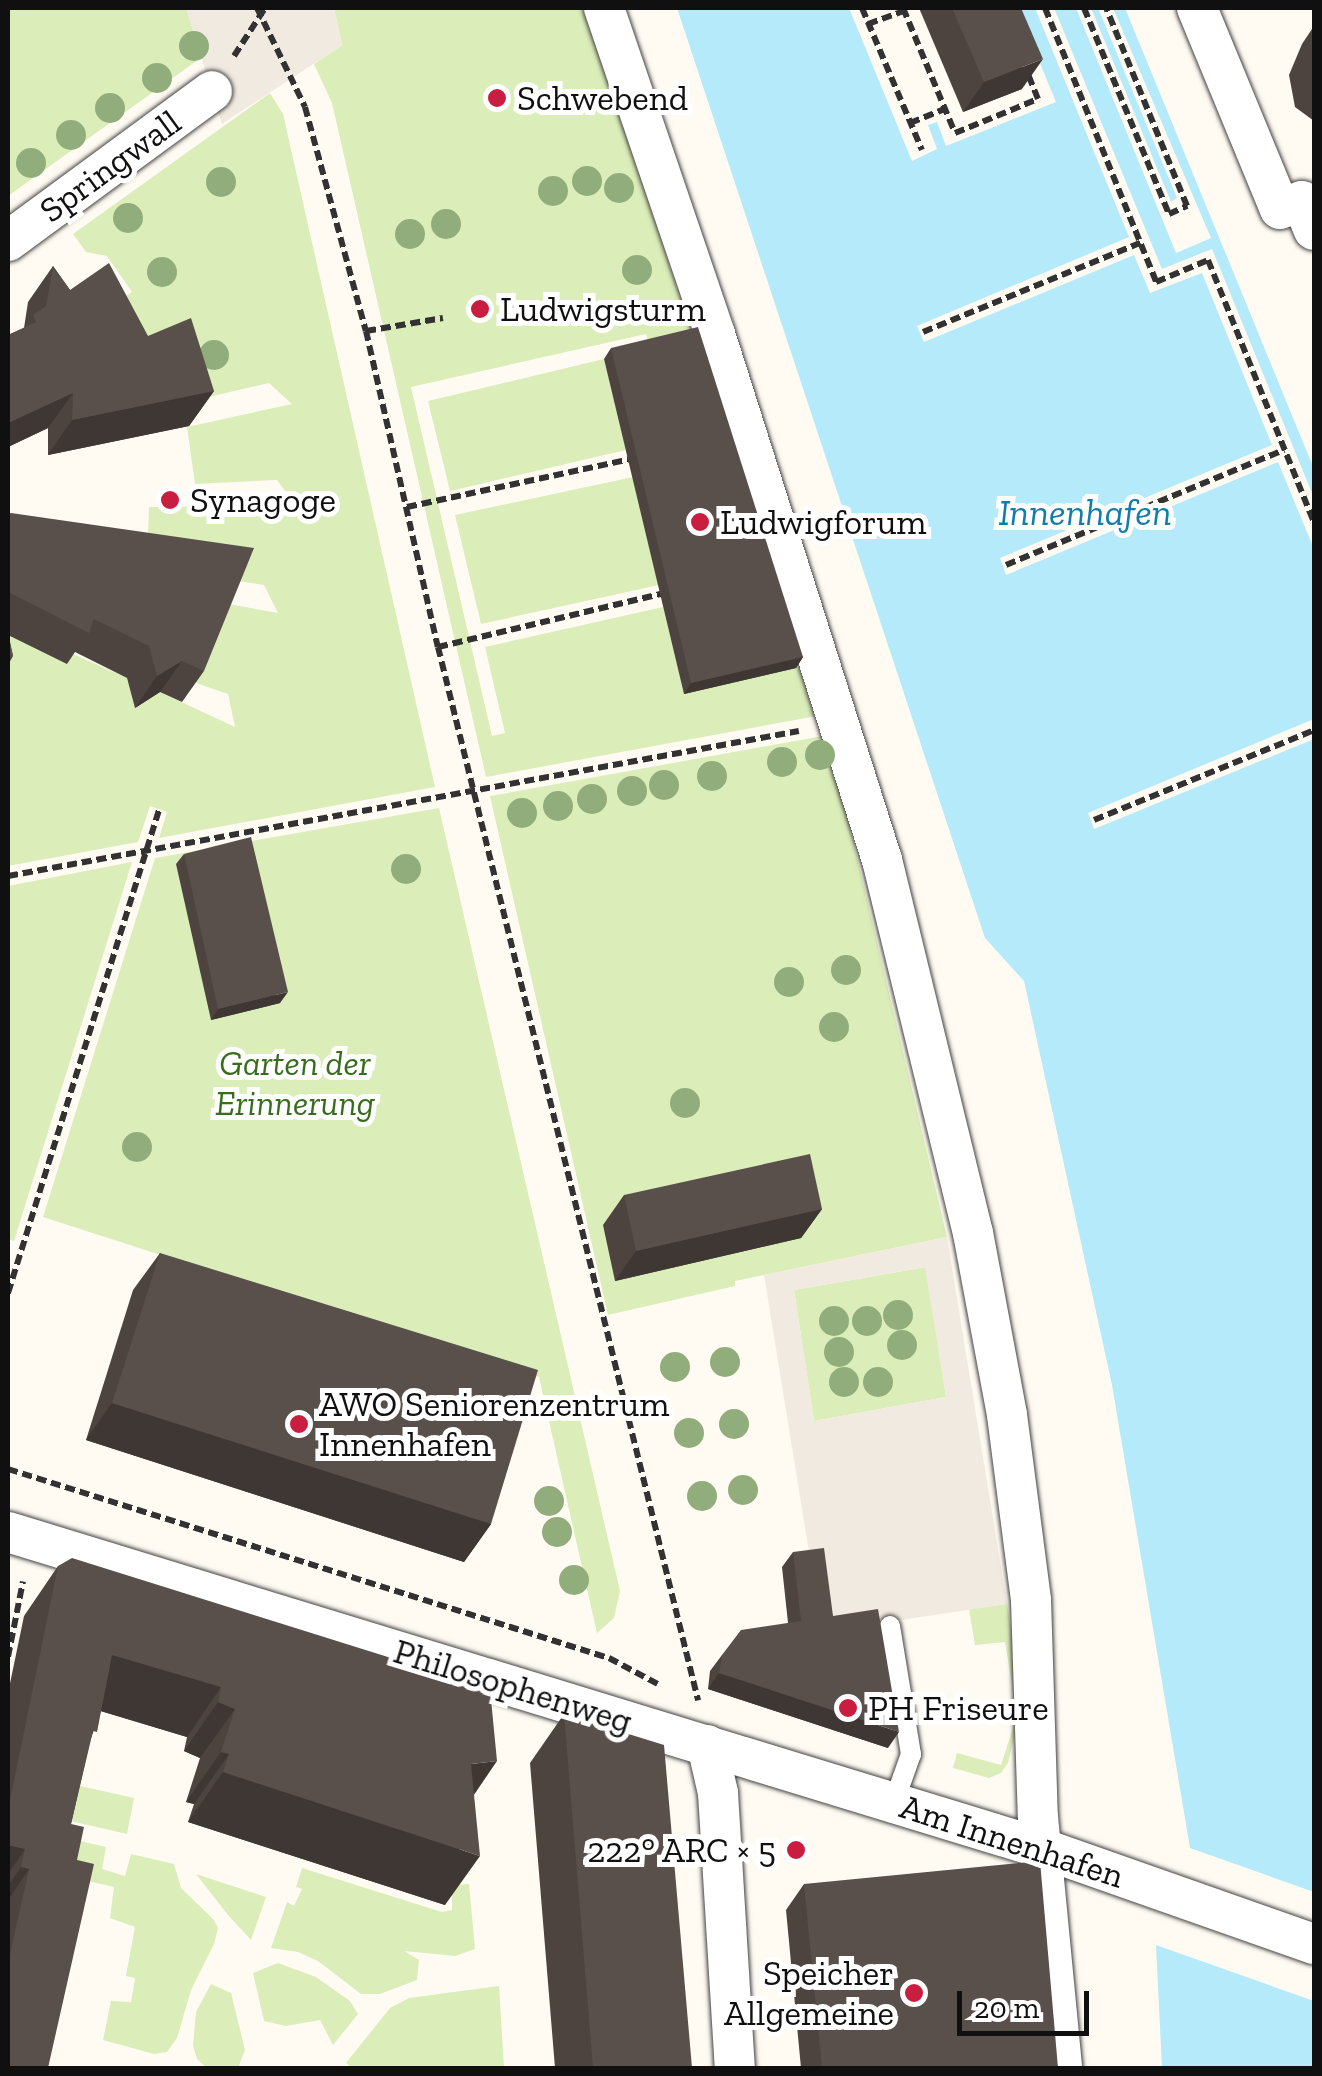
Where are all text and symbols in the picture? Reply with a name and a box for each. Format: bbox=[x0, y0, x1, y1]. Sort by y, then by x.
place label: Schwebend bbox=[517, 77, 688, 119]
marker: Schwebend bbox=[486, 87, 508, 109]
street label: Springwall bbox=[31, 101, 189, 231]
place label: Ludwigsturm bbox=[500, 288, 706, 330]
marker: Ludwigsturm bbox=[469, 298, 491, 320]
place label: Synagoge bbox=[190, 479, 336, 521]
marker: Synagoge bbox=[159, 489, 181, 511]
water label: Innenhafen bbox=[998, 490, 1172, 536]
place label: Ludwigforum bbox=[720, 501, 927, 543]
marker: Ludwigforum bbox=[689, 511, 711, 533]
park label: Garten der Erinnerung bbox=[215, 1042, 375, 1124]
place label: AWO Seniorenzentrum Innenhafen bbox=[319, 1383, 669, 1465]
marker: AWO Seniorenzentrum Innenhafen bbox=[288, 1413, 310, 1435]
street label: Philosophenweg bbox=[389, 1630, 637, 1742]
place label: PH Friseure bbox=[868, 1687, 1049, 1729]
marker: PH Friseure bbox=[837, 1697, 859, 1719]
street label: Am Innenhafen bbox=[895, 1785, 1129, 1897]
place label: 222° ARC × 5 bbox=[586, 1829, 776, 1871]
marker: 222° ARC × 5 bbox=[785, 1839, 807, 1861]
place label: Speicher Allgemeine bbox=[724, 1952, 894, 2034]
scale bar bbox=[962, 1971, 1094, 2033]
marker: Speicher Allgemeine bbox=[903, 1982, 925, 2004]
text: 20 m bbox=[974, 1990, 1039, 2026]

